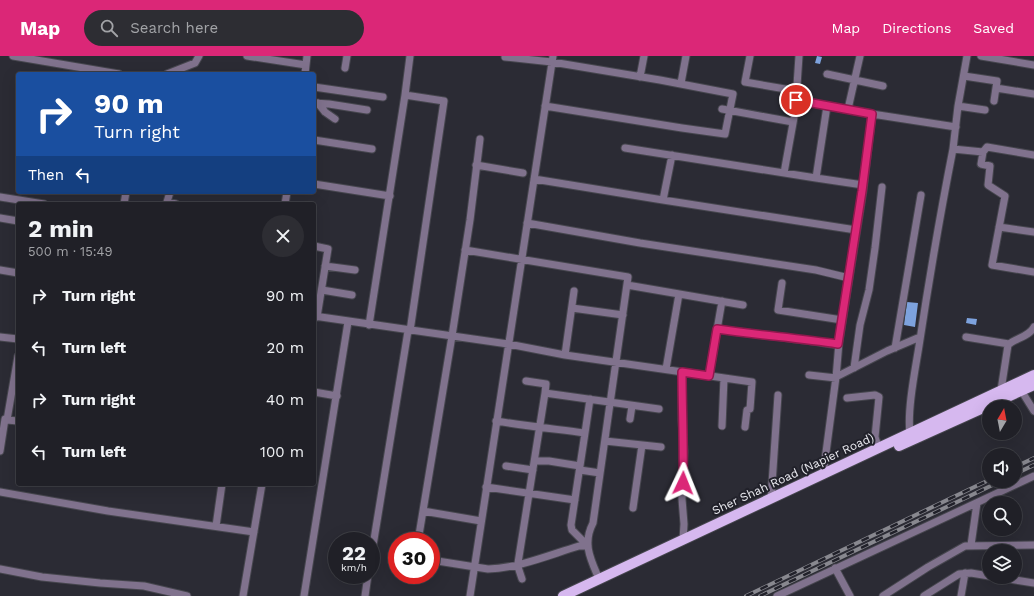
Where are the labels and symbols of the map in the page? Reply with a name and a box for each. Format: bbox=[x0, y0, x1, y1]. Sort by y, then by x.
pin bbox=[779, 83, 813, 117]
north arrow bbox=[982, 400, 1022, 440]
street label: Sher Shah Road (Napier Road) bbox=[710, 430, 876, 518]
position arrow bbox=[662, 462, 704, 504]
speed limit sign: 30 bbox=[388, 532, 440, 584]

